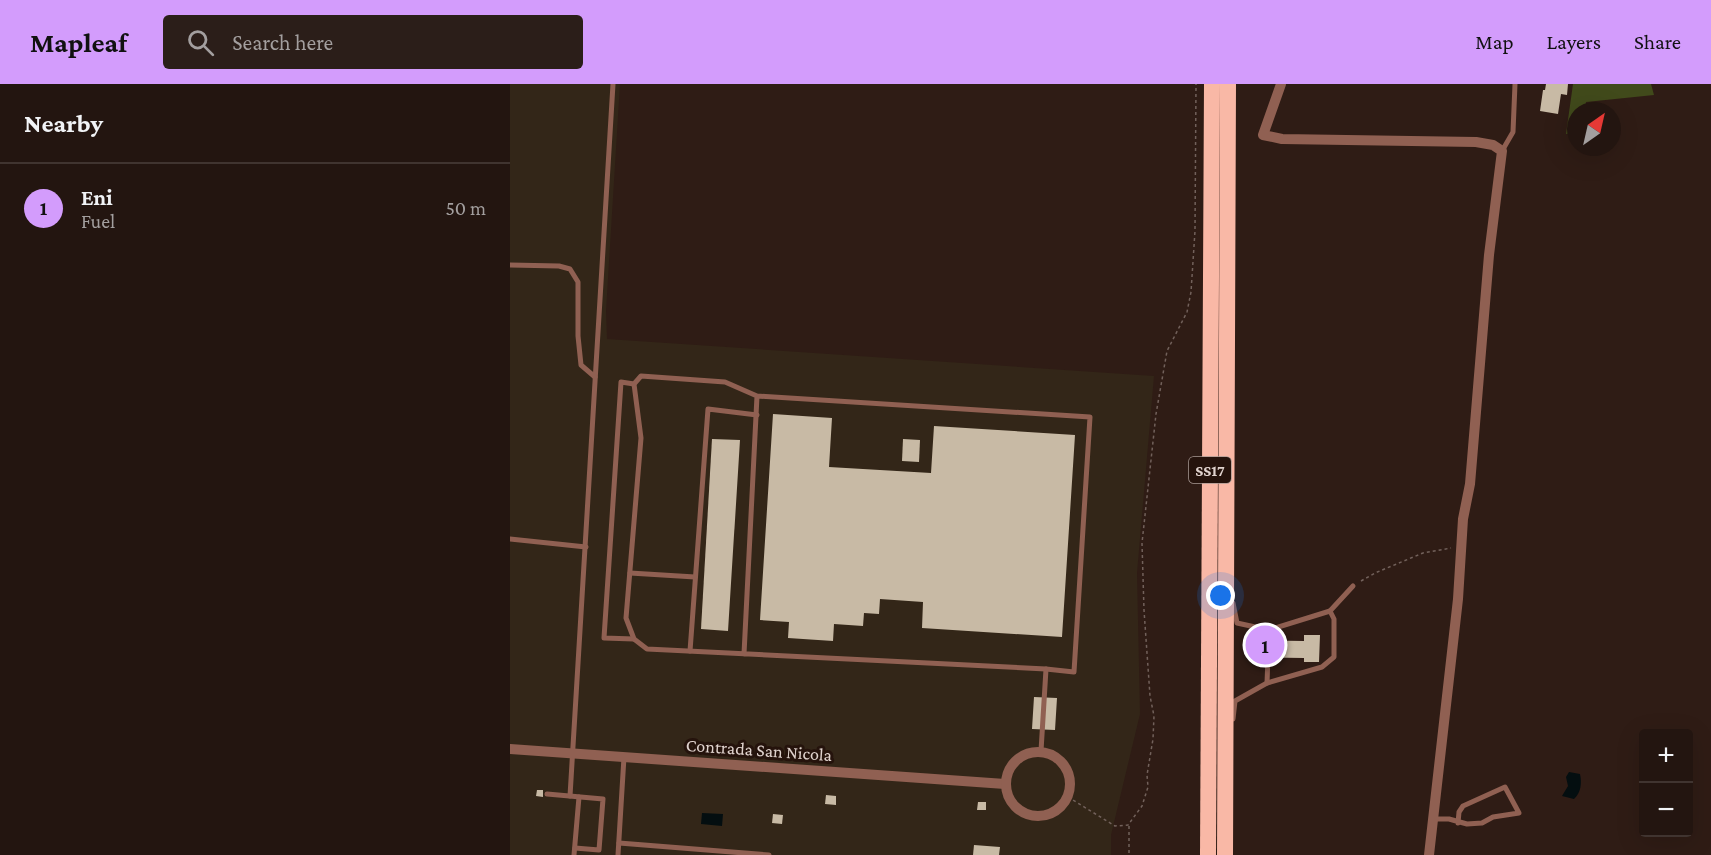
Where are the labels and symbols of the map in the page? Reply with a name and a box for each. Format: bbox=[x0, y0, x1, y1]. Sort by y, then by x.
north arrow bbox=[1567, 102, 1621, 156]
road number: SS17 bbox=[1189, 457, 1231, 483]
your location bbox=[1206, 581, 1235, 610]
pin: 1 bbox=[1246, 622, 1284, 668]
street label: Contrada San Nicola bbox=[685, 735, 833, 765]

